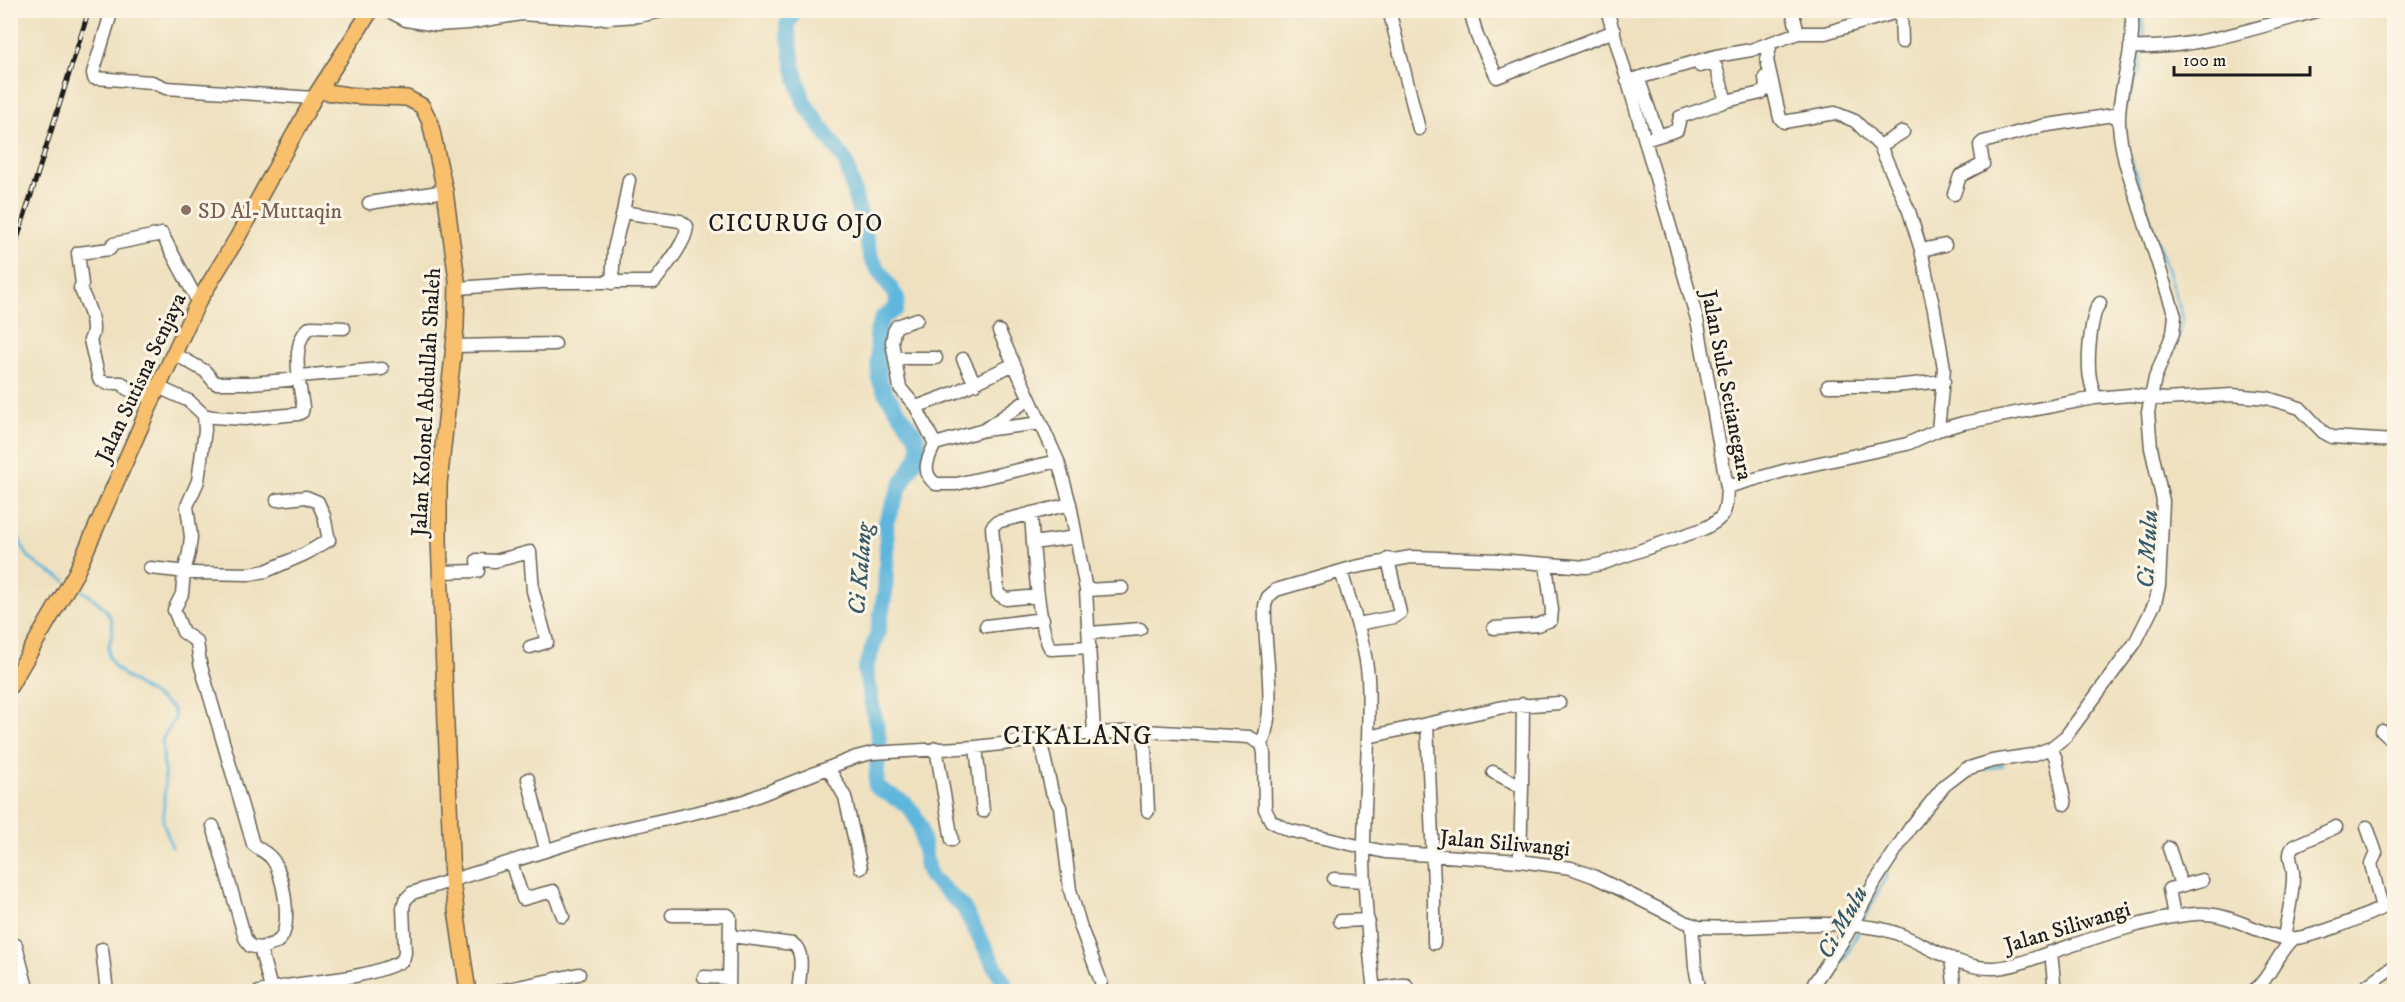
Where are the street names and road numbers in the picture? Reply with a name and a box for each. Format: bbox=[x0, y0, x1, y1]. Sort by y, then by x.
street label: Jalan Kolonel Abdullah Shaleh bbox=[406, 267, 447, 539]
street label: Jalan Sule Setianegara bbox=[1694, 286, 1758, 483]
street label: Jalan Sutisna Senjaya bbox=[89, 288, 193, 469]
street label: Jalan Siliwangi bbox=[1437, 824, 1571, 863]
street label: Jalan Siliwangi bbox=[1999, 895, 2134, 960]

